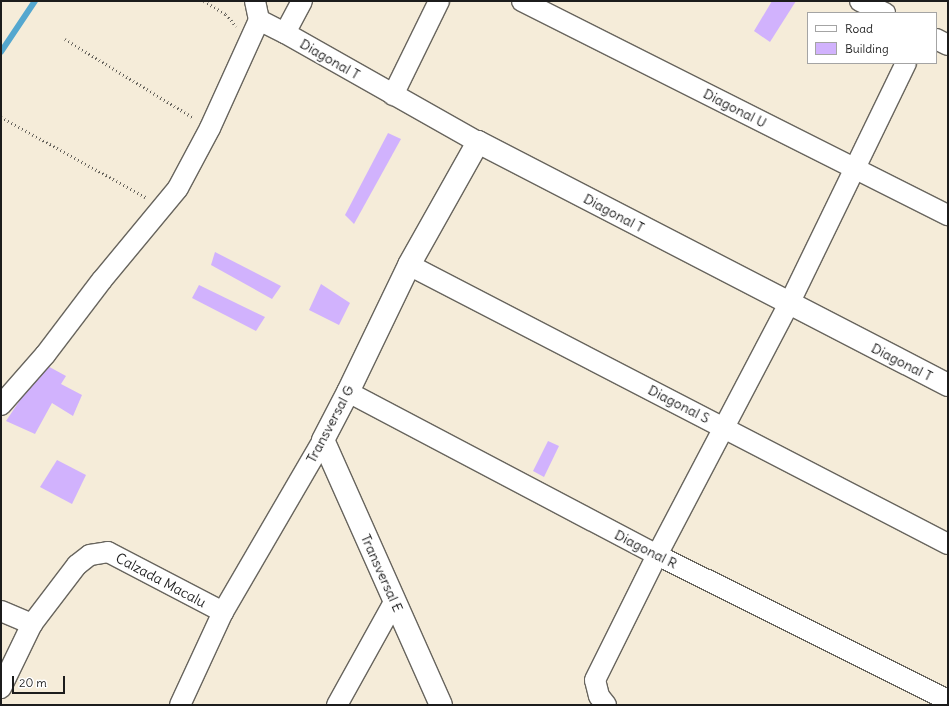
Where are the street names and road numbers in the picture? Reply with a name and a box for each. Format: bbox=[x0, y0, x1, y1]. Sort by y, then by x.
street label: Diagonal T bbox=[297, 35, 363, 83]
street label: Diagonal U bbox=[701, 85, 769, 131]
street label: Diagonal T bbox=[581, 190, 647, 236]
street label: Diagonal T bbox=[869, 339, 935, 385]
street label: Diagonal S bbox=[645, 381, 713, 427]
street label: Transversal G bbox=[303, 382, 357, 466]
street label: Diagonal R bbox=[612, 526, 680, 572]
street label: Transversal E bbox=[357, 531, 407, 615]
street label: Calzada Macalu bbox=[113, 549, 209, 611]

